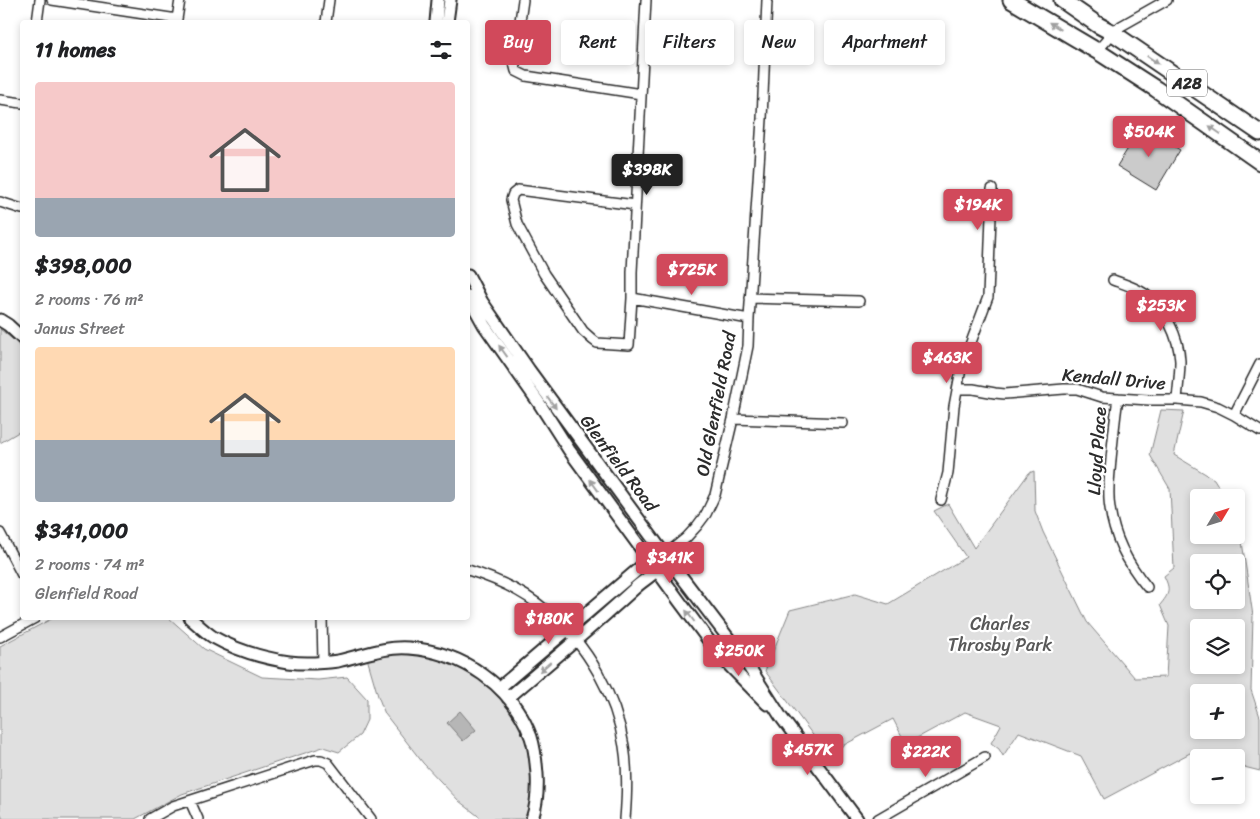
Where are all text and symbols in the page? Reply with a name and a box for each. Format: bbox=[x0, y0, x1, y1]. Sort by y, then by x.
chip: Buy bbox=[485, 20, 551, 65]
chip: Rent bbox=[561, 20, 635, 65]
chip: Filters bbox=[645, 20, 734, 65]
chip: New bbox=[744, 20, 814, 65]
chip: Apartment bbox=[824, 20, 945, 65]
one-way arrow bbox=[1049, 22, 1062, 31]
text: 11 homes bbox=[35, 31, 116, 69]
icon: filters bbox=[427, 36, 455, 64]
one-way arrow bbox=[1146, 55, 1160, 65]
road number: A28 bbox=[1167, 70, 1207, 96]
icon: home bbox=[200, 115, 290, 205]
pin: $504K bbox=[1114, 116, 1184, 158]
text: $504K bbox=[1124, 117, 1174, 146]
one-way arrow bbox=[1208, 125, 1222, 135]
pin: $398K bbox=[612, 154, 682, 196]
text: $398K bbox=[623, 155, 671, 184]
pin: $194K bbox=[943, 188, 1013, 231]
text: $194K bbox=[954, 190, 1002, 219]
text: $398,000 bbox=[35, 247, 132, 285]
pin: $725K bbox=[657, 254, 727, 296]
text: $725K bbox=[668, 255, 716, 284]
text: 2 rooms · 76 m² bbox=[35, 285, 144, 314]
pin: $253K bbox=[1126, 290, 1196, 332]
text: $253K bbox=[1137, 291, 1185, 320]
text: Janus Street bbox=[35, 314, 125, 343]
street label: Old Glenfield Road bbox=[686, 328, 746, 479]
pin: $463K bbox=[912, 342, 982, 384]
text: $463K bbox=[923, 343, 971, 372]
one-way arrow bbox=[498, 344, 508, 358]
street label: Kendall Drive bbox=[1061, 359, 1167, 399]
icon: home bbox=[200, 380, 290, 470]
one-way arrow bbox=[547, 396, 558, 409]
street label: Lloyd Place bbox=[1078, 405, 1116, 496]
street label: Glenfield Road bbox=[571, 407, 667, 520]
one-way arrow bbox=[589, 478, 599, 492]
north arrow bbox=[1190, 489, 1245, 544]
map controls bbox=[1190, 489, 1245, 804]
text: $341,000 bbox=[35, 512, 128, 550]
pin: $341K bbox=[635, 542, 705, 584]
text: $341K bbox=[647, 543, 693, 572]
text: 2 rooms · 74 m² bbox=[35, 550, 145, 579]
button: locate bbox=[1190, 554, 1245, 609]
text: Glenfield Road bbox=[35, 579, 138, 608]
pin: $180K bbox=[514, 602, 584, 645]
text: $180K bbox=[525, 604, 573, 633]
park label: Charles Throsby Park bbox=[948, 608, 1053, 661]
one-way arrow bbox=[685, 610, 696, 623]
button: layers bbox=[1190, 619, 1245, 674]
pin: $250K bbox=[704, 634, 774, 677]
text: $250K bbox=[714, 636, 764, 665]
one-way arrow bbox=[538, 661, 551, 672]
button: + bbox=[1190, 684, 1245, 739]
pin: $457K bbox=[773, 734, 843, 776]
text: $457K bbox=[783, 735, 833, 764]
pin: $222K bbox=[891, 736, 961, 778]
text: $222K bbox=[902, 737, 950, 766]
button: − bbox=[1190, 749, 1245, 804]

